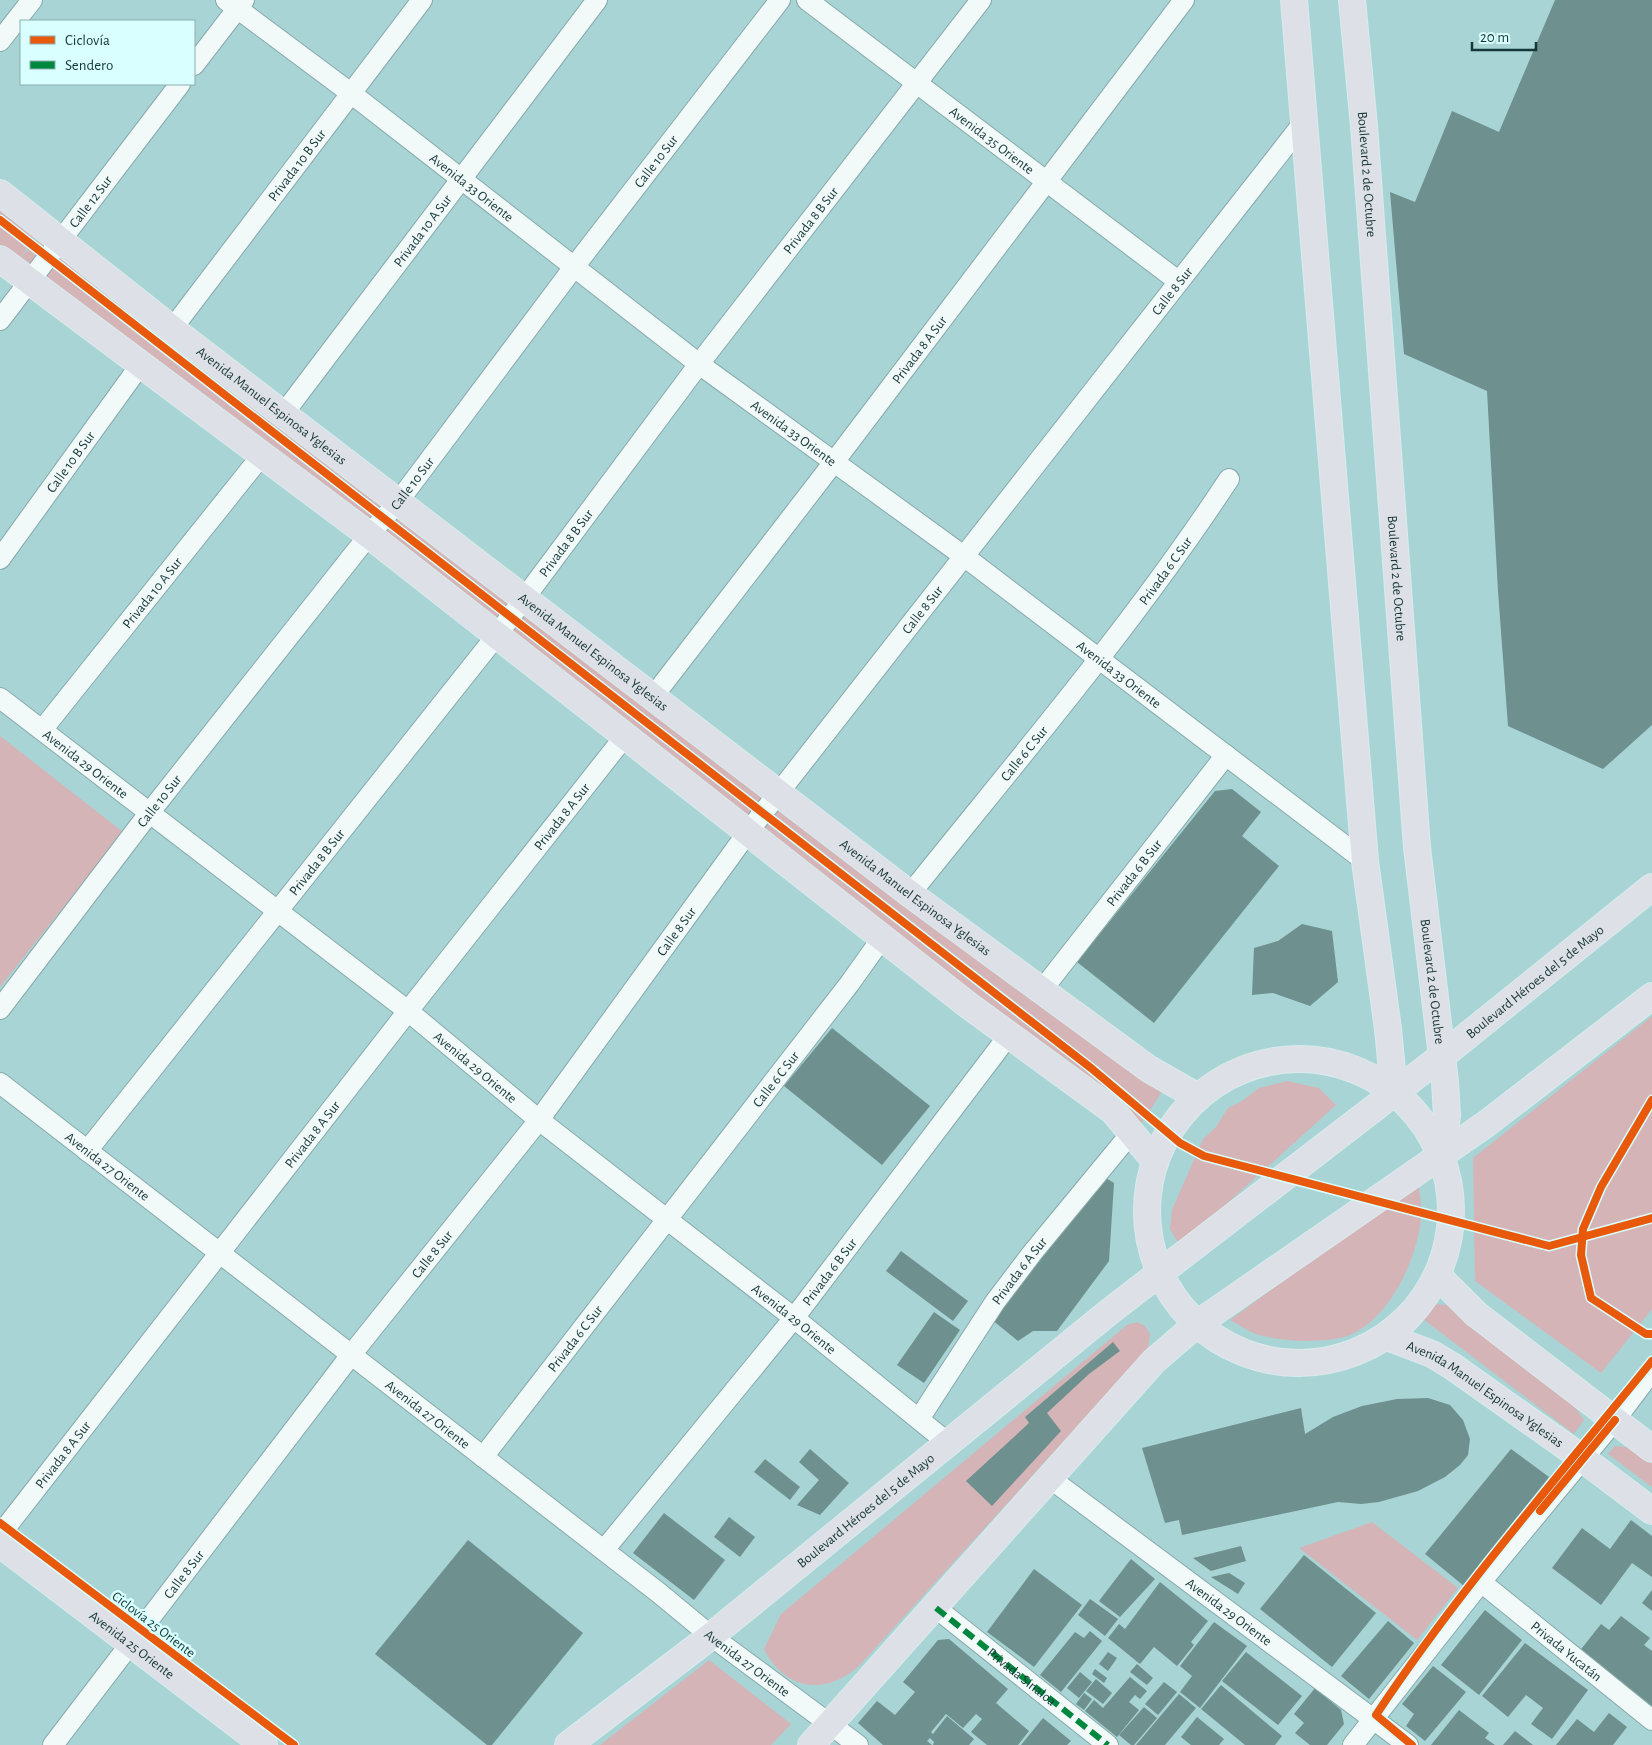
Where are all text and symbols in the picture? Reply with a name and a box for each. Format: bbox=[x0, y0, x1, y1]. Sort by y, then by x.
legend bbox=[20, 20, 195, 85]
scale bar bbox=[1472, 20, 1536, 52]
text: 20 m bbox=[1480, 30, 1509, 45]
text: Ciclovía bbox=[65, 33, 110, 48]
text: Sendero bbox=[65, 58, 113, 73]
street label: Avenida 35 Oriente bbox=[946, 105, 1036, 177]
street label: Boulevard 2 de Octubre bbox=[1355, 111, 1378, 238]
street label: Privada 10 B Sur bbox=[266, 127, 329, 204]
street label: Calle 10 Sur bbox=[632, 132, 681, 191]
street label: Avenida 33 Oriente bbox=[427, 151, 516, 225]
street label: Calle 12 Sur bbox=[67, 173, 116, 231]
street label: Privada 8 B Sur bbox=[781, 184, 842, 257]
street label: Privada 10 A Sur bbox=[391, 192, 455, 270]
street label: Calle 8 Sur bbox=[1150, 264, 1196, 318]
street label: Privada 8 A Sur bbox=[890, 313, 950, 387]
street label: Avenida Manuel Espinosa Yglesias bbox=[194, 345, 349, 468]
street label: Avenida 33 Oriente bbox=[748, 398, 839, 469]
street label: Calle 10 B Sur bbox=[44, 429, 98, 496]
street label: Calle 10 Sur bbox=[388, 454, 437, 513]
street label: Privada 8 B Sur bbox=[537, 507, 596, 580]
street label: Boulevard 2 de Octubre bbox=[1385, 515, 1408, 642]
street label: Privada 6 C Sur bbox=[1137, 534, 1195, 608]
street label: Privada 10 A Sur bbox=[120, 555, 185, 631]
street label: Calle 8 Sur bbox=[900, 583, 946, 637]
street label: Avenida Manuel Espinosa Yglesias bbox=[515, 591, 670, 714]
street label: Avenida 33 Oriente bbox=[1074, 638, 1163, 711]
street label: Calle 6 C Sur bbox=[998, 723, 1051, 784]
street label: Avenida 29 Oriente bbox=[40, 728, 130, 802]
street label: Calle 10 Sur bbox=[135, 772, 185, 830]
street label: Privada 8 A Sur bbox=[532, 781, 593, 853]
street label: Privada 8 B Sur bbox=[287, 827, 348, 898]
street label: Avenida Manuel Espinosa Yglesias bbox=[837, 837, 993, 959]
street label: Privada 6 B Sur bbox=[1104, 837, 1165, 909]
street label: Calle 8 Sur bbox=[655, 904, 699, 959]
street label: Boulevard 2 de Octubre bbox=[1418, 918, 1446, 1045]
street label: Boulevard Héroes del 5 de Mayo bbox=[1464, 923, 1607, 1042]
street label: Avenida 29 Oriente bbox=[431, 1030, 519, 1106]
street label: Calle 6 C Sur bbox=[751, 1049, 802, 1110]
street label: Privada 8 A Sur bbox=[283, 1098, 343, 1171]
street label: Avenida 27 Oriente bbox=[62, 1130, 152, 1204]
street label: Calle 8 Sur bbox=[409, 1228, 456, 1281]
street label: Privada 6 A Sur bbox=[990, 1235, 1050, 1308]
street label: Privada 6 B Sur bbox=[800, 1236, 860, 1308]
street label: Avenida 29 Oriente bbox=[749, 1282, 838, 1357]
street label: Privada 6 C Sur bbox=[546, 1303, 606, 1375]
street label: Avenida Manuel Espinosa Yglesias bbox=[1405, 1339, 1566, 1450]
street label: Avenida 27 Oriente bbox=[382, 1378, 472, 1452]
street label: Privada 8 A Sur bbox=[33, 1419, 94, 1491]
street label: Boulevard Héroes del 5 de Mayo bbox=[795, 1451, 937, 1571]
street label: Calle 8 Sur bbox=[162, 1548, 207, 1601]
street label: Avenida 29 Oriente bbox=[1183, 1576, 1274, 1649]
street label: Ciclovía 25 Oriente bbox=[109, 1589, 198, 1660]
street label: Avenida 25 Oriente bbox=[86, 1609, 176, 1682]
street label: Privada Yucatán bbox=[1528, 1619, 1604, 1685]
street label: Avenida 27 Oriente bbox=[701, 1628, 792, 1700]
street label: Privada Sinaloa bbox=[984, 1646, 1059, 1709]

